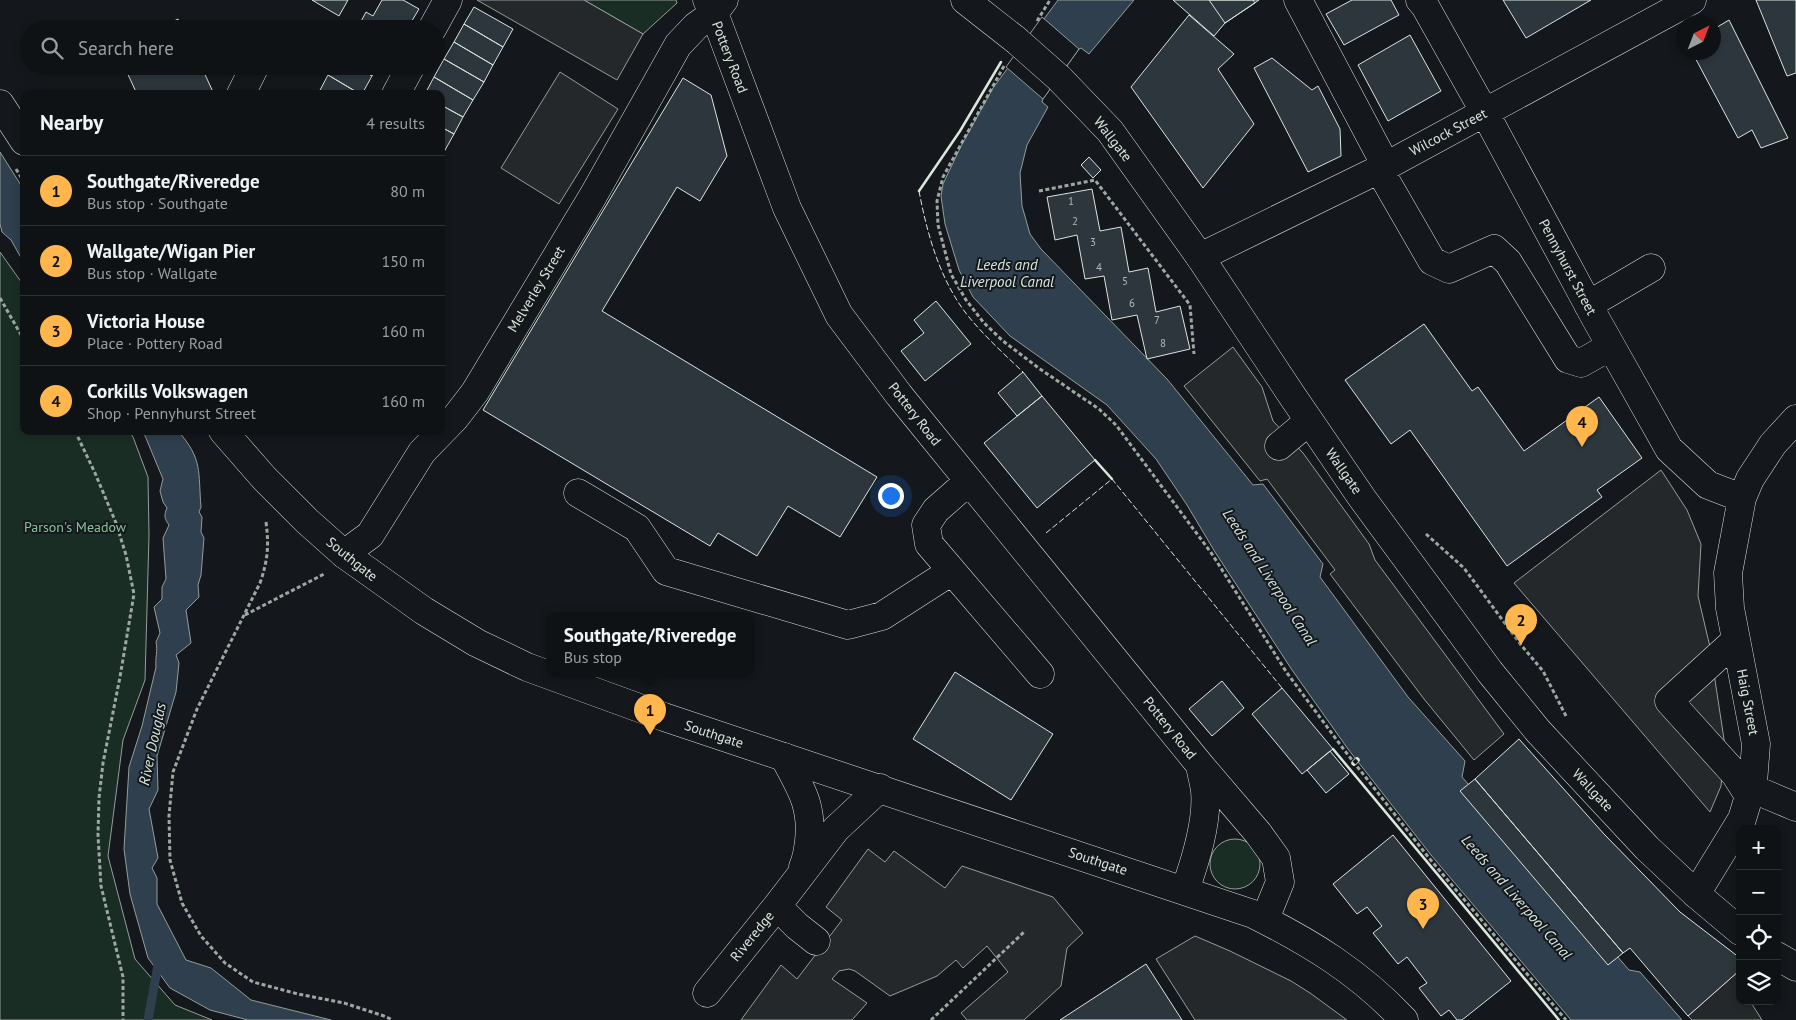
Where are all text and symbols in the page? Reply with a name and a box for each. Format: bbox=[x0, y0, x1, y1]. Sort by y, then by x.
north arrow bbox=[1676, 15, 1721, 60]
street label: Pottery Road bbox=[708, 19, 752, 95]
search box bbox=[20, 20, 445, 75]
icon: search bbox=[38, 34, 66, 62]
text: Search here bbox=[78, 36, 174, 60]
street label: Wilcock Street bbox=[1406, 104, 1490, 160]
text: Nearby bbox=[40, 109, 103, 136]
text: 4 results bbox=[366, 113, 425, 133]
street label: Wallgate bbox=[1090, 113, 1136, 165]
text: Southgate/Riveredge bbox=[87, 169, 260, 193]
text: 1 bbox=[51, 181, 61, 201]
text: 80 m bbox=[390, 181, 425, 201]
text: Bus stop · Southgate bbox=[87, 193, 228, 213]
house number: 1 bbox=[1068, 194, 1074, 208]
house number: 2 bbox=[1072, 214, 1078, 228]
street label: Pennyhurst Street bbox=[1535, 216, 1601, 318]
house number: 3 bbox=[1090, 235, 1096, 249]
text: Wallgate/Wigan Pier bbox=[87, 239, 255, 263]
street label: Melverley Street bbox=[503, 243, 569, 335]
text: 2 bbox=[51, 251, 61, 271]
text: 150 m bbox=[382, 251, 425, 271]
water label: Leeds and Liverpool Canal bbox=[960, 255, 1054, 291]
house number: 4 bbox=[1096, 260, 1102, 274]
text: Bus stop · Wallgate bbox=[87, 263, 217, 283]
house number: 5 bbox=[1122, 274, 1128, 288]
house number: 6 bbox=[1129, 296, 1135, 310]
text: Victoria House bbox=[87, 309, 205, 333]
house number: 7 bbox=[1154, 313, 1160, 327]
text: 3 bbox=[51, 321, 61, 341]
text: 160 m bbox=[382, 321, 425, 341]
text: Place · Pottery Road bbox=[87, 333, 223, 353]
house number: 8 bbox=[1160, 336, 1166, 350]
text: Corkills Volkswagen bbox=[87, 379, 248, 403]
street label: Pottery Road bbox=[885, 379, 945, 449]
text: 4 bbox=[51, 391, 61, 411]
text: 160 m bbox=[382, 391, 425, 411]
text: Shop · Pennyhurst Street bbox=[87, 403, 256, 423]
pin: 4 bbox=[1566, 406, 1598, 447]
street label: Wallgate bbox=[1322, 444, 1366, 498]
your location bbox=[878, 483, 904, 509]
water label: Leeds and Liverpool Canal bbox=[1219, 505, 1321, 649]
park label: Parson's Meadow bbox=[24, 518, 127, 536]
street label: Southgate bbox=[323, 533, 381, 585]
pin: 2 bbox=[1505, 604, 1537, 645]
popup bbox=[546, 612, 754, 677]
text: Southgate/Riveredge bbox=[564, 623, 736, 647]
text: Bus stop bbox=[564, 647, 622, 667]
street label: Haig Street bbox=[1733, 667, 1763, 737]
street label: Pottery Road bbox=[1139, 693, 1201, 763]
pin: 1 bbox=[634, 694, 666, 735]
water label: River Douglas bbox=[134, 701, 170, 787]
street label: Southgate bbox=[682, 716, 746, 752]
street label: Wallgate bbox=[1569, 765, 1617, 815]
map controls bbox=[1736, 825, 1781, 1005]
button: + bbox=[1736, 825, 1781, 870]
water label: Leeds and Liverpool Canal bbox=[1458, 831, 1576, 963]
street label: Southgate bbox=[1066, 843, 1130, 879]
button: − bbox=[1736, 870, 1781, 915]
pin: 3 bbox=[1407, 888, 1439, 929]
street label: Riveredge bbox=[726, 907, 778, 965]
button: locate bbox=[1736, 915, 1781, 960]
button: layers bbox=[1736, 960, 1781, 1005]

